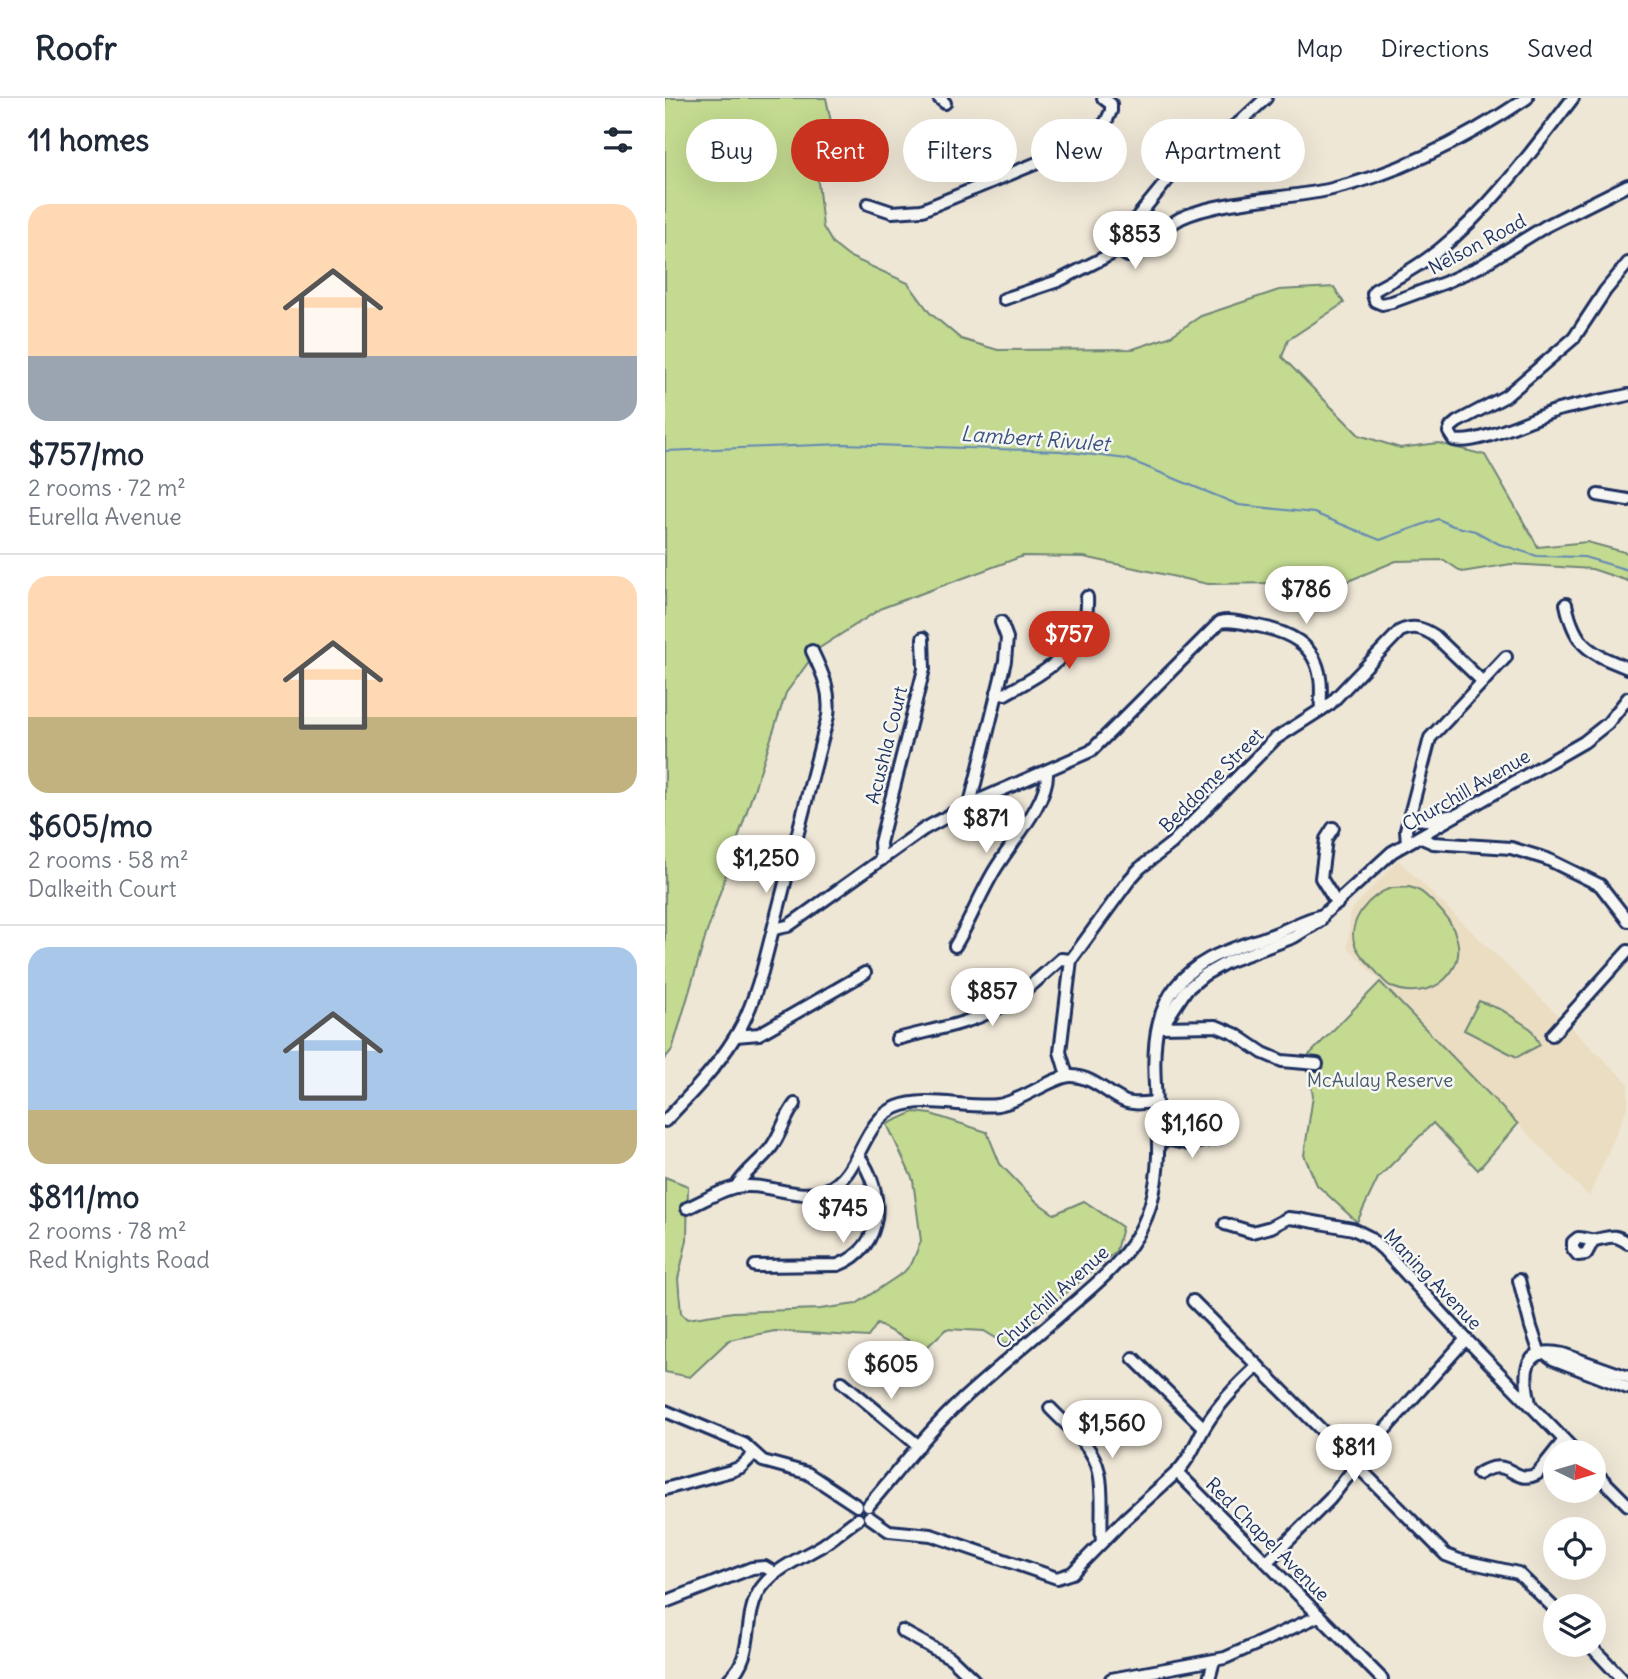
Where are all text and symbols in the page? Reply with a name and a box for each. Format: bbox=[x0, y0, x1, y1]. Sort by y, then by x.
text: Roofr bbox=[35, 27, 117, 69]
text: Map bbox=[1296, 33, 1343, 63]
text: Directions bbox=[1381, 33, 1489, 63]
text: Saved bbox=[1527, 33, 1593, 63]
chip: Buy bbox=[686, 119, 777, 182]
chip: Rent bbox=[791, 119, 889, 182]
chip: Filters bbox=[903, 119, 1017, 182]
chip: New bbox=[1031, 119, 1127, 182]
chip: Apartment bbox=[1141, 119, 1305, 182]
text: 11 homes bbox=[28, 121, 149, 159]
icon: filters bbox=[599, 121, 637, 159]
street label: Nelson Road bbox=[1424, 208, 1530, 280]
pin: $853 bbox=[1094, 212, 1176, 271]
text: $853 bbox=[1109, 219, 1161, 248]
icon: home bbox=[270, 250, 396, 376]
water label: Lambert Rivulet bbox=[960, 420, 1113, 457]
text: $757/mo bbox=[28, 435, 144, 473]
text: 2 rooms · 72 m² bbox=[28, 473, 186, 502]
text: Eurella Avenue bbox=[28, 502, 182, 531]
pin: $786 bbox=[1265, 566, 1347, 626]
text: $786 bbox=[1281, 574, 1331, 603]
pin: $757 bbox=[1028, 612, 1110, 671]
text: $757 bbox=[1045, 619, 1093, 648]
icon: home bbox=[270, 622, 396, 748]
street label: Acushla Court bbox=[860, 684, 912, 806]
street label: Beddome Street bbox=[1154, 723, 1268, 837]
street label: Churchill Avenue bbox=[1398, 744, 1534, 836]
pin: $871 bbox=[945, 796, 1027, 855]
text: $871 bbox=[963, 803, 1009, 832]
text: $605/mo bbox=[28, 807, 153, 845]
pin: $1,250 bbox=[709, 836, 823, 895]
text: $1,250 bbox=[732, 843, 800, 872]
text: 2 rooms · 58 m² bbox=[28, 845, 189, 874]
text: Dalkeith Court bbox=[28, 874, 177, 903]
pin: $857 bbox=[951, 968, 1033, 1028]
text: $857 bbox=[967, 976, 1017, 1005]
icon: home bbox=[270, 993, 396, 1119]
park label: McAulay Reserve bbox=[1307, 1068, 1453, 1092]
pin: $1,160 bbox=[1135, 1100, 1249, 1160]
text: $1,160 bbox=[1161, 1108, 1223, 1137]
text: $811/mo bbox=[28, 1178, 139, 1216]
pin: $745 bbox=[802, 1186, 884, 1245]
text: $745 bbox=[818, 1193, 868, 1222]
text: 2 rooms · 78 m² bbox=[28, 1216, 187, 1245]
street label: Maning Avenue bbox=[1379, 1223, 1487, 1335]
street label: Churchill Avenue bbox=[991, 1240, 1113, 1354]
text: Red Knights Road bbox=[28, 1245, 210, 1274]
pin: $605 bbox=[850, 1342, 932, 1401]
text: $605 bbox=[864, 1349, 918, 1378]
pin: $1,560 bbox=[1055, 1400, 1169, 1460]
text: $1,560 bbox=[1078, 1408, 1146, 1437]
pin: $811 bbox=[1313, 1424, 1395, 1484]
text: $811 bbox=[1332, 1432, 1376, 1461]
north arrow bbox=[1543, 1440, 1607, 1503]
map controls bbox=[1543, 1440, 1606, 1657]
street label: Red Chapel Avenue bbox=[1201, 1472, 1335, 1606]
button: locate bbox=[1543, 1517, 1606, 1580]
button: layers bbox=[1543, 1594, 1606, 1657]

